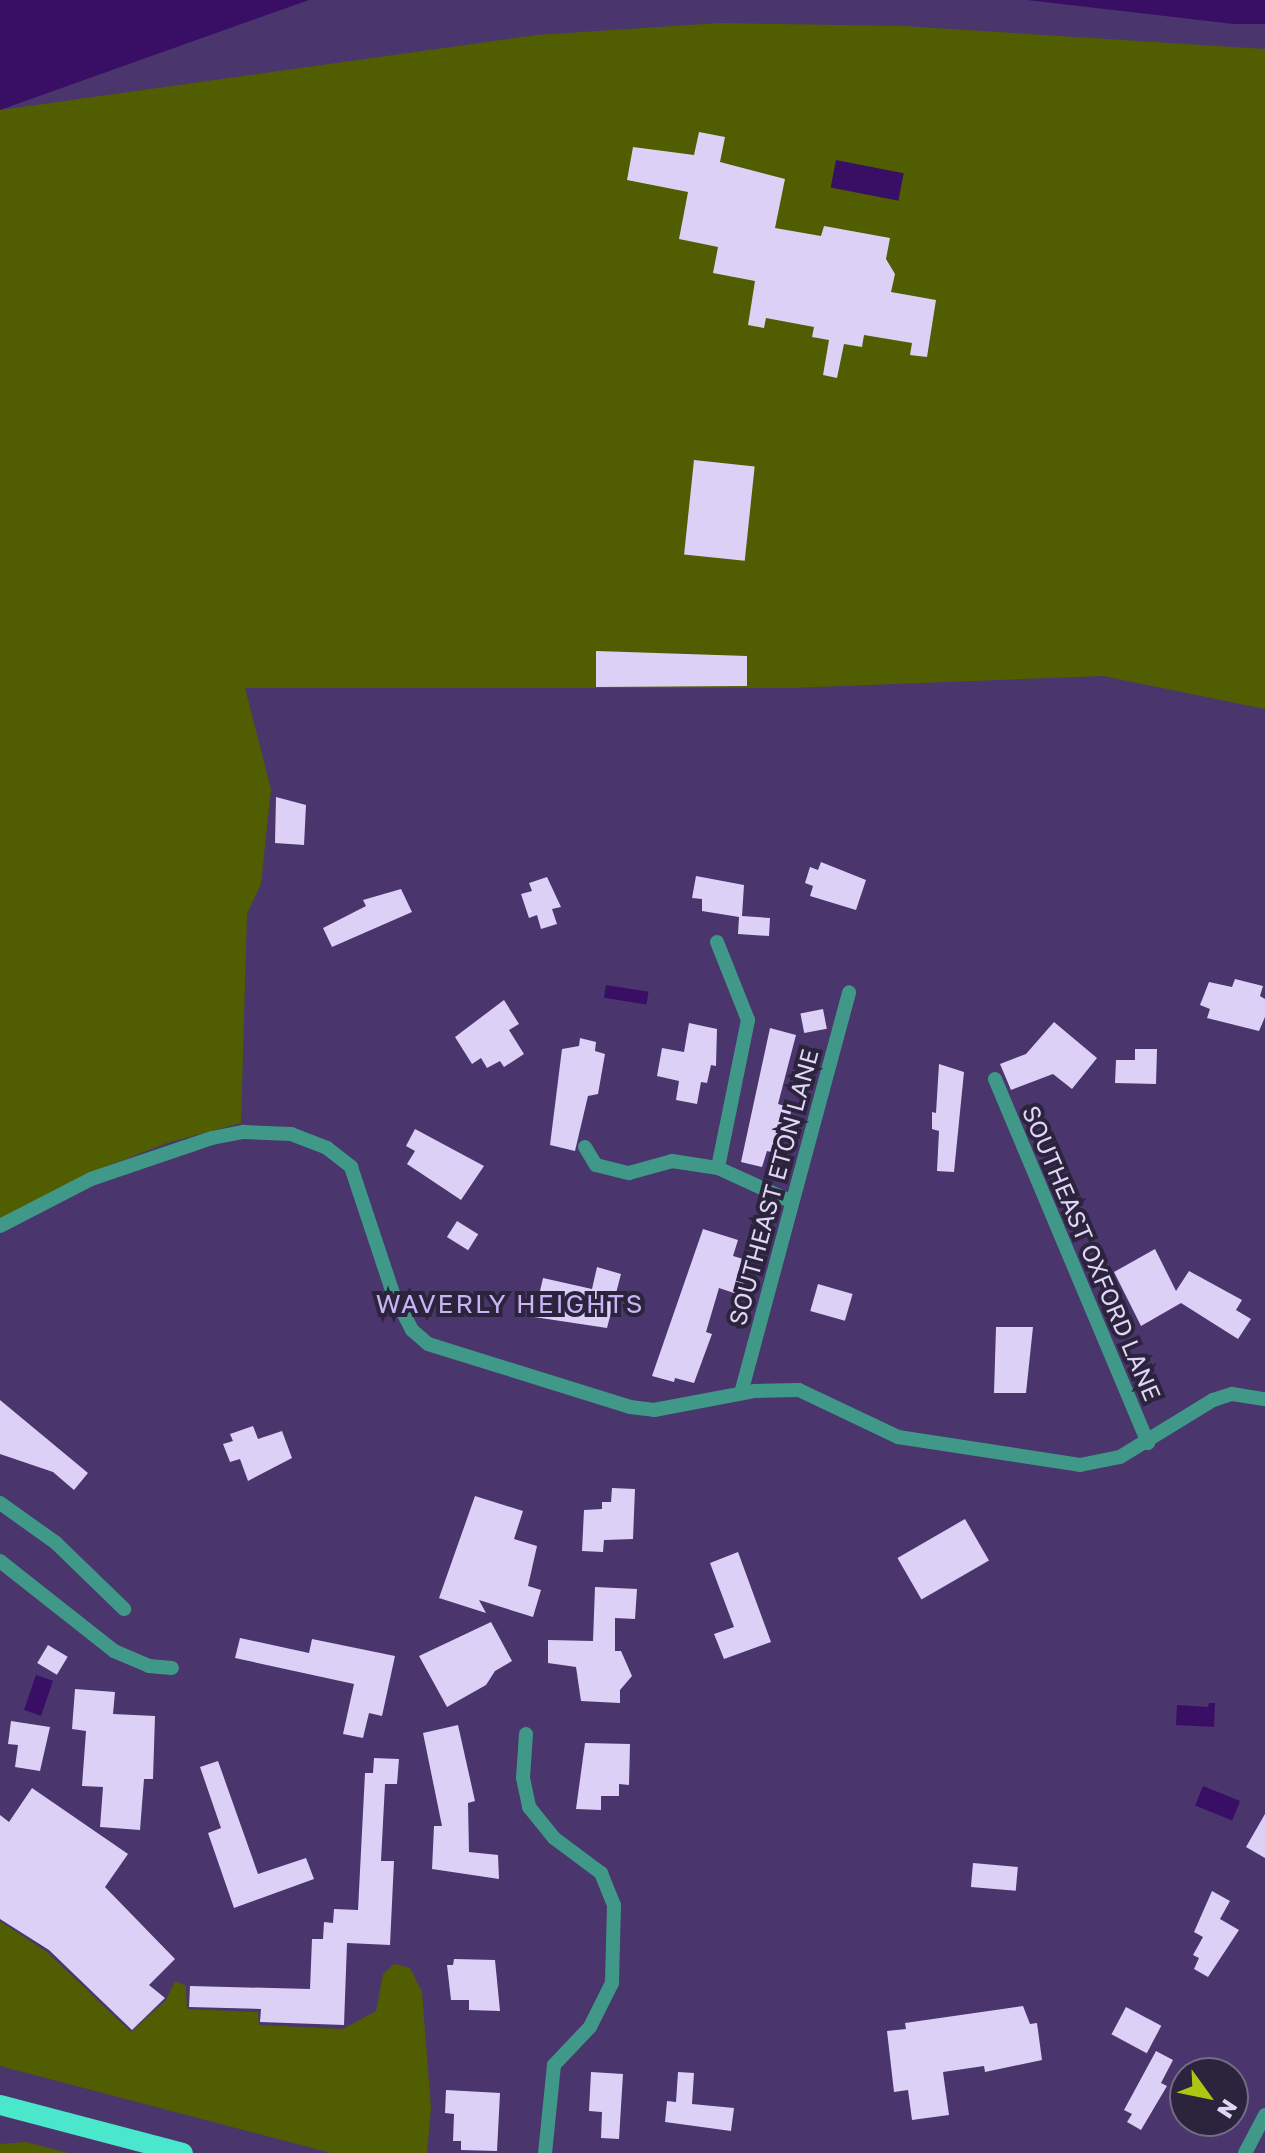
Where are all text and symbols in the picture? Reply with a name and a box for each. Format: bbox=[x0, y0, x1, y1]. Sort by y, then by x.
street label: SOUTHEAST ETON LANE bbox=[722, 1046, 824, 1328]
street label: SOUTHEAST OXFORD LANE bbox=[1017, 1101, 1167, 1405]
district label: WAVERLY HEIGHTS bbox=[376, 1288, 644, 1320]
north arrow bbox=[1169, 2057, 1249, 2137]
text: N bbox=[1212, 2095, 1244, 2124]

